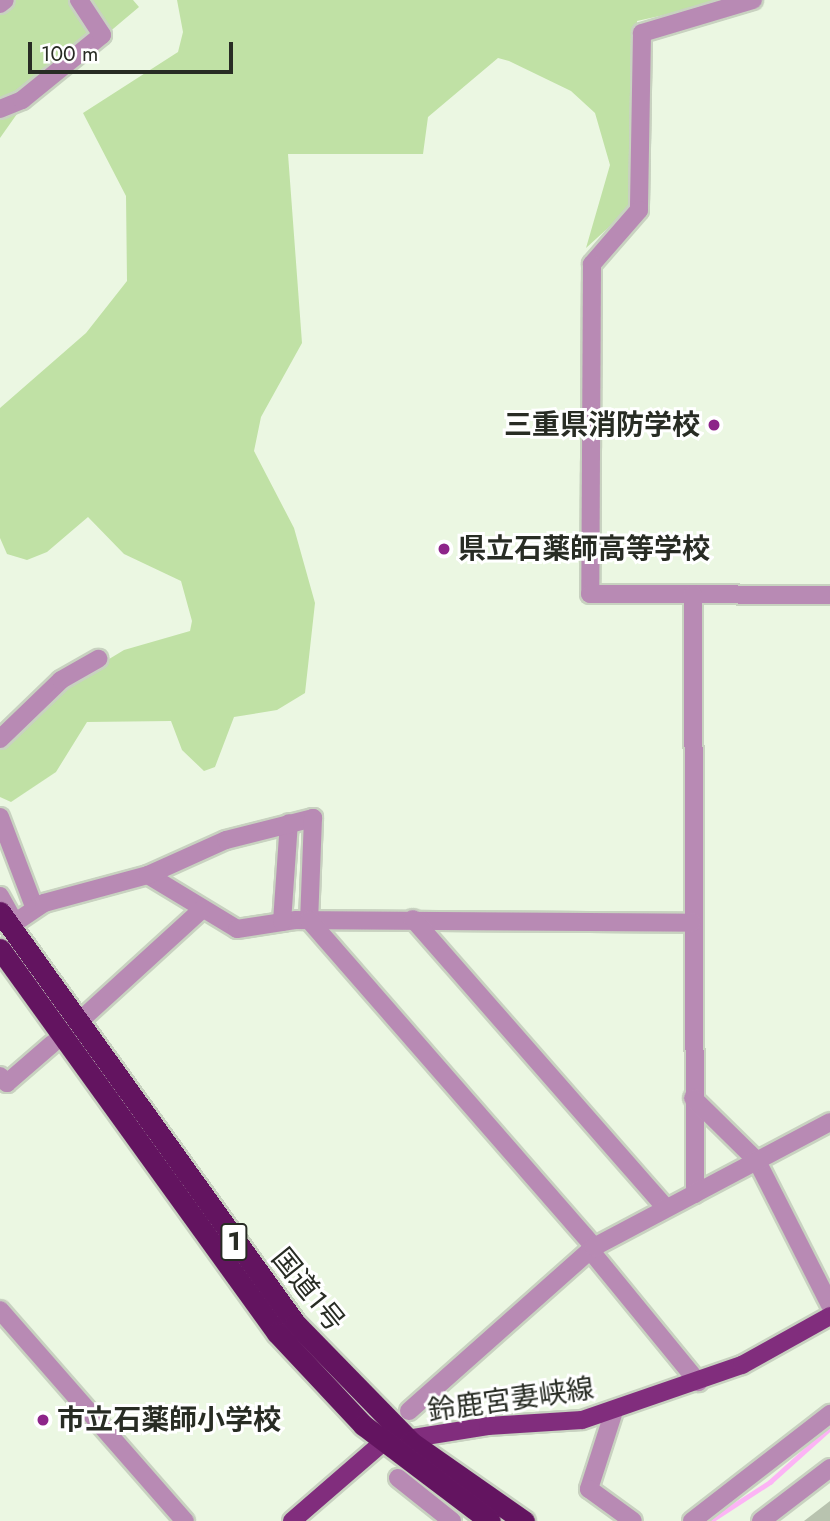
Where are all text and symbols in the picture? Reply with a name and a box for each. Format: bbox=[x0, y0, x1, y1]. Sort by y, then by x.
scale bar bbox=[32, 28, 236, 72]
text: 100 m bbox=[41, 39, 98, 69]
place label: 三重県消防学校 bbox=[504, 408, 700, 442]
marker: 三重県消防学校 bbox=[706, 417, 722, 433]
place label: 県立石薬師高等学校 bbox=[458, 532, 710, 566]
marker: 県立石薬師高等学校 bbox=[436, 541, 452, 557]
road number: 1 bbox=[220, 1219, 248, 1264]
street label: 国道1号 bbox=[265, 1242, 351, 1338]
street label: 鈴鹿宮妻峡線 bbox=[425, 1372, 597, 1428]
place label: 市立石薬師小学校 bbox=[57, 1403, 281, 1437]
marker: 市立石薬師小学校 bbox=[35, 1412, 51, 1428]

